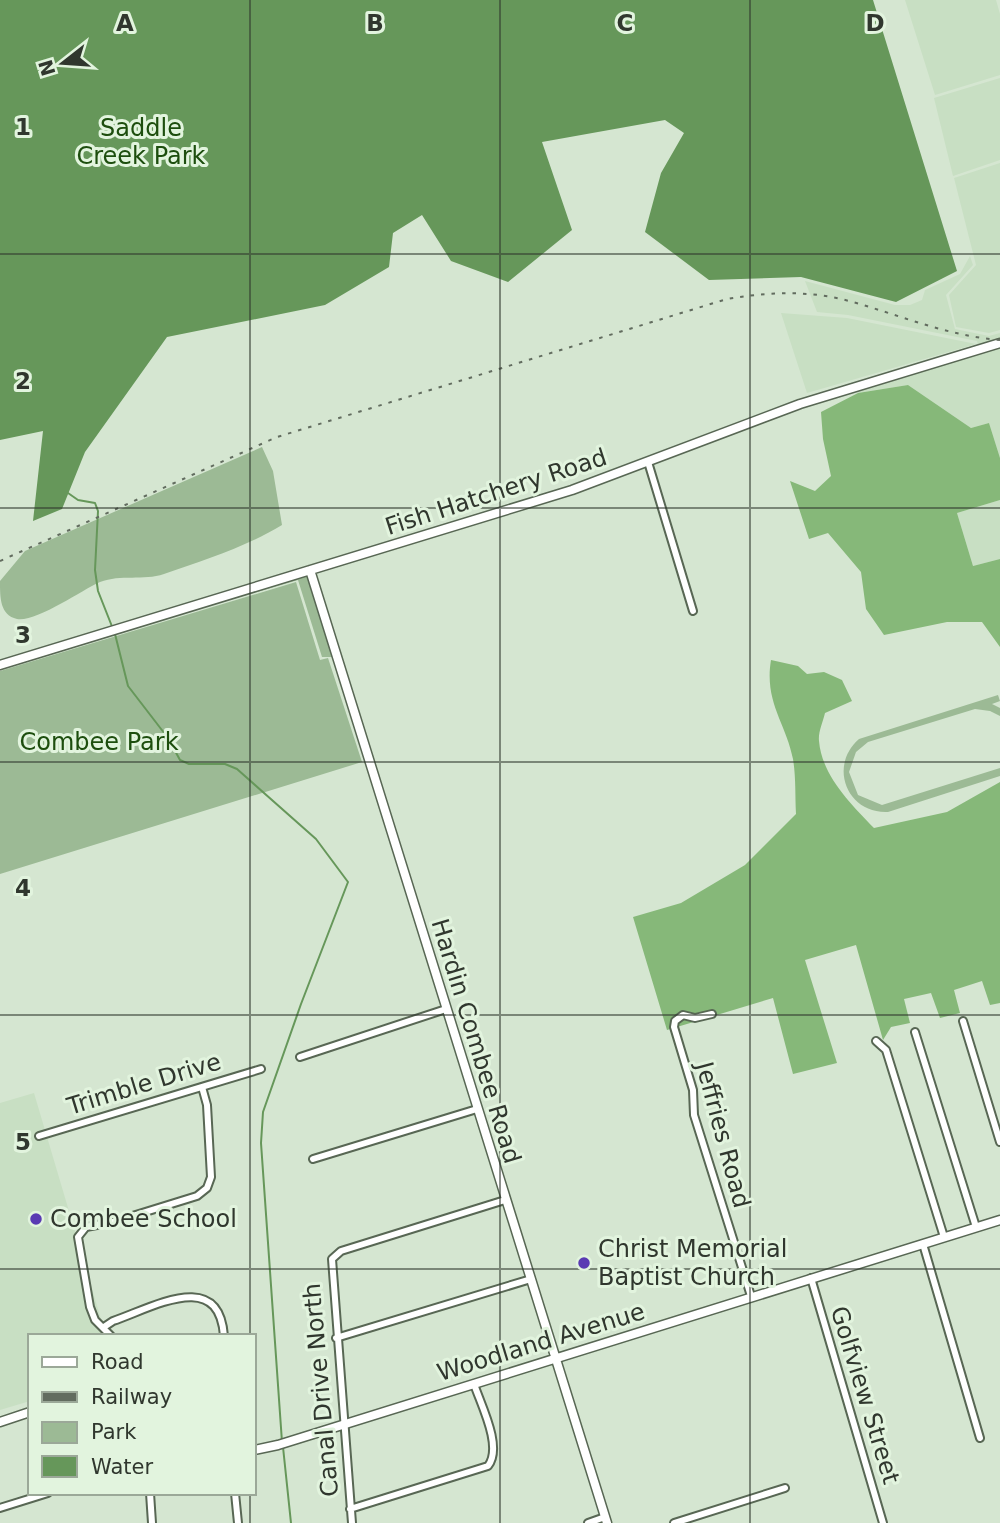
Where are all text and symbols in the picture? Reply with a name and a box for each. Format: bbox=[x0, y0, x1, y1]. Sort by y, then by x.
text: A bbox=[116, 10, 134, 36]
text: B bbox=[366, 10, 384, 36]
text: C bbox=[617, 10, 633, 36]
text: D bbox=[865, 10, 885, 36]
north arrow bbox=[28, 28, 98, 98]
text: N bbox=[34, 57, 60, 79]
text: 1 bbox=[15, 114, 31, 140]
park label: Saddle Creek Park bbox=[76, 114, 206, 170]
text: 2 bbox=[15, 368, 31, 394]
street label: Fish Hatchery Road bbox=[382, 443, 610, 541]
text: 3 bbox=[15, 622, 31, 648]
park label: Combee Park bbox=[19, 728, 179, 756]
text: 4 bbox=[15, 875, 31, 901]
street label: Hardin Combee Road bbox=[425, 915, 527, 1167]
street label: Trimble Drive bbox=[63, 1047, 224, 1121]
street label: Jeffries Road bbox=[690, 1057, 756, 1211]
text: 5 bbox=[15, 1129, 31, 1155]
place label: Combee School bbox=[50, 1205, 237, 1233]
marker: Combee School bbox=[28, 1211, 44, 1227]
place label: Christ Memorial Baptist Church bbox=[598, 1235, 788, 1291]
marker: Christ Memorial Baptist Church bbox=[576, 1255, 592, 1271]
street label: Canal Drive North bbox=[298, 1282, 344, 1498]
street label: Woodland Avenue bbox=[434, 1297, 648, 1387]
street label: Golfview Street bbox=[825, 1303, 905, 1487]
legend bbox=[28, 1334, 256, 1495]
text: Road bbox=[91, 1350, 144, 1374]
text: Railway bbox=[91, 1385, 172, 1409]
text: Park bbox=[91, 1420, 137, 1444]
text: Water bbox=[91, 1455, 153, 1479]

